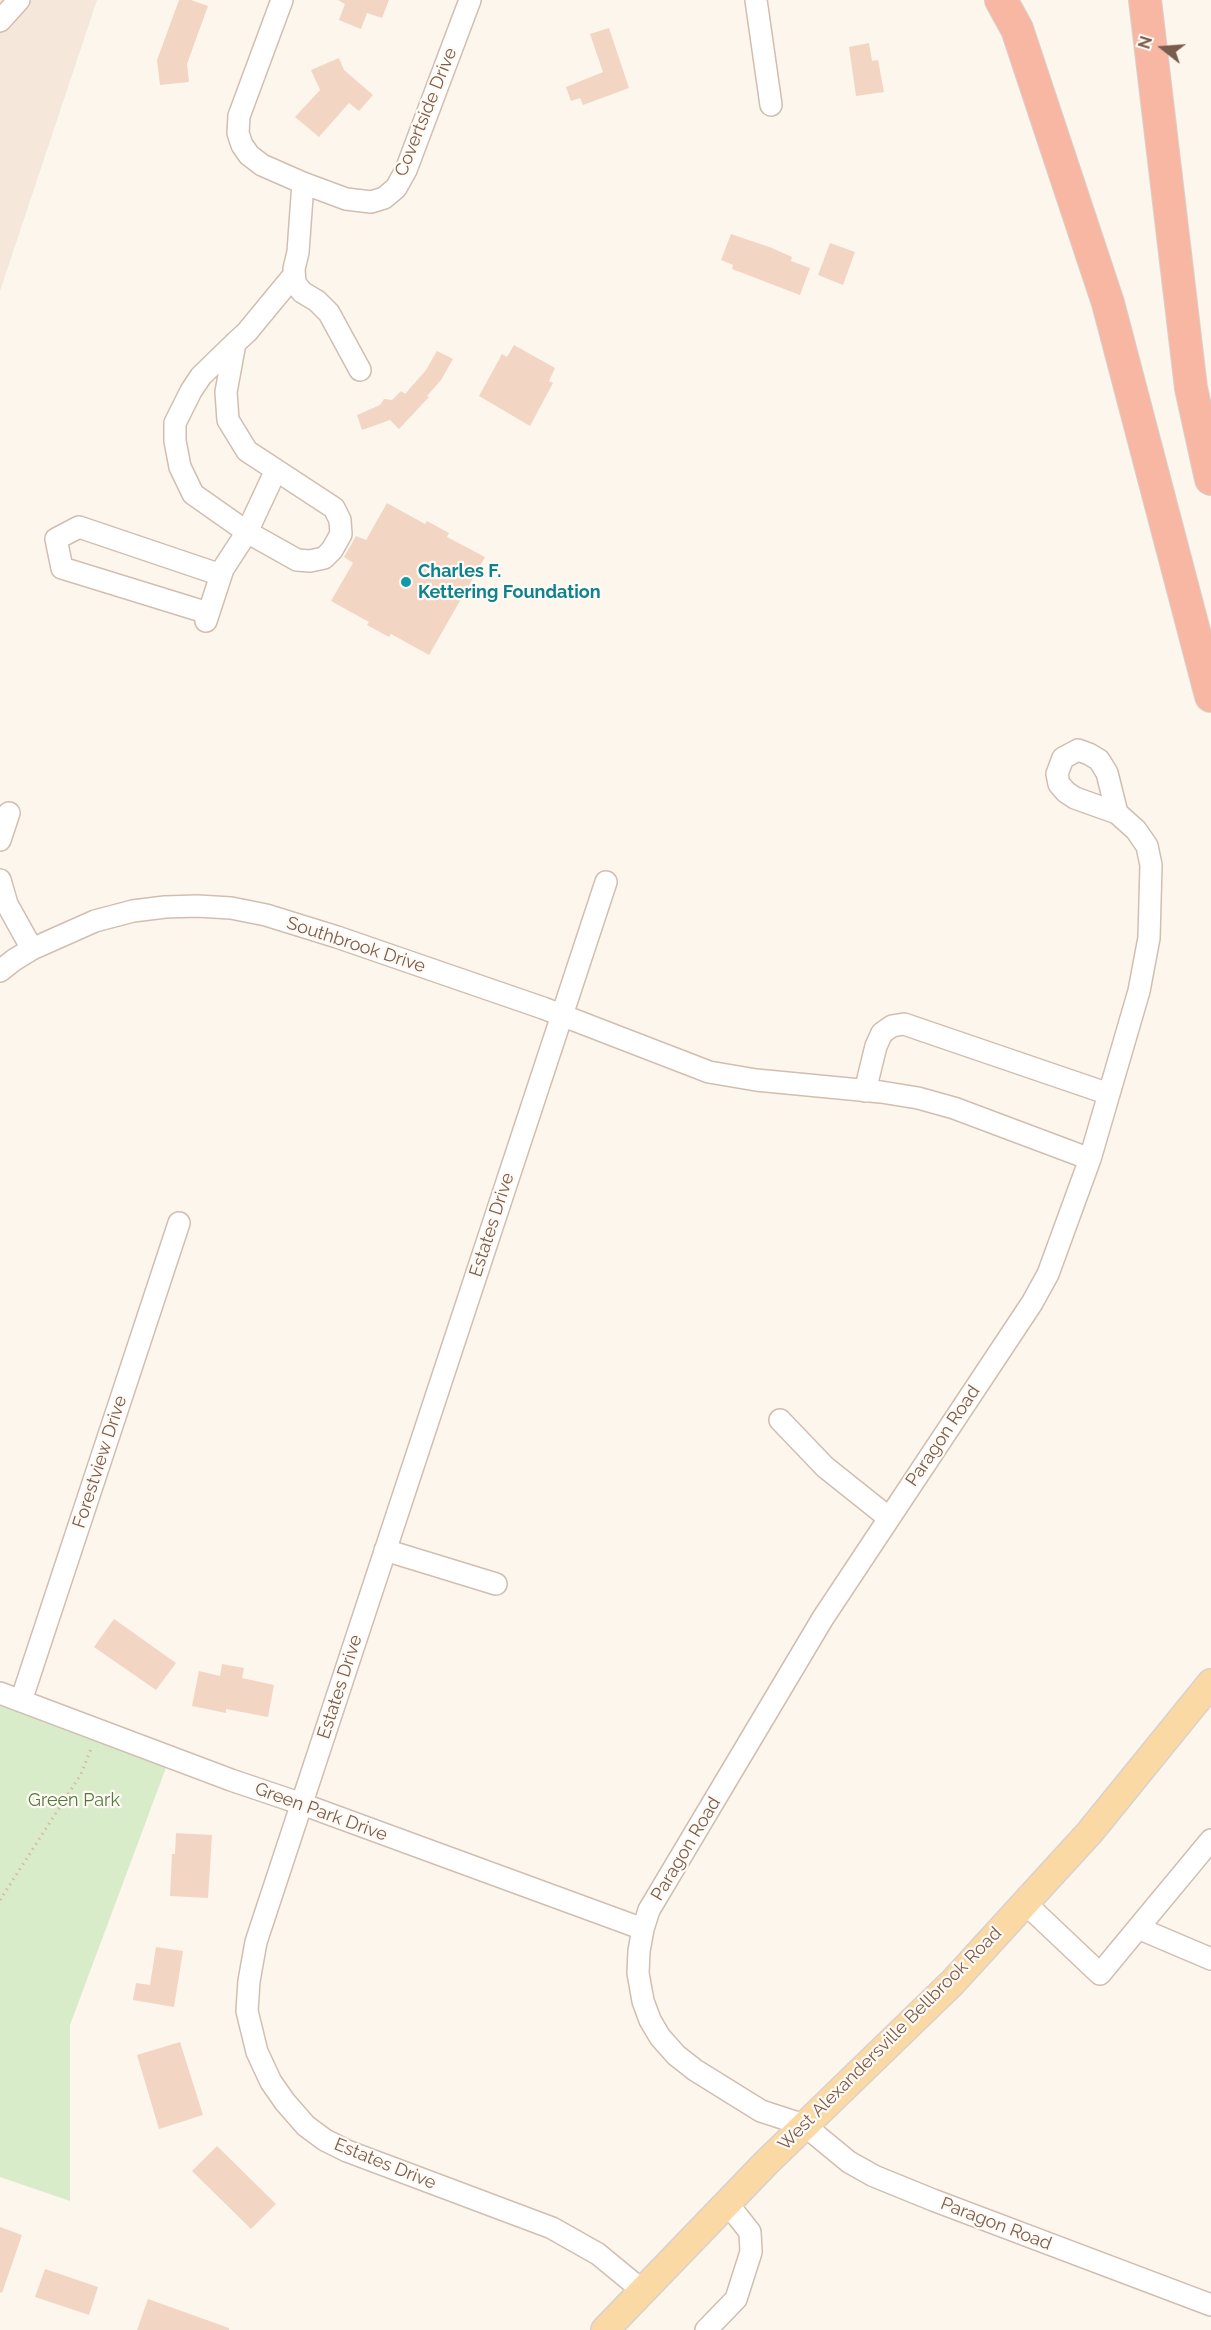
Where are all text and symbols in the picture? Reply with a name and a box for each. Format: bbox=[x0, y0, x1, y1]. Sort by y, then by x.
north arrow bbox=[1133, 18, 1193, 78]
text: N bbox=[1134, 34, 1156, 51]
street label: Covertside Drive bbox=[390, 45, 462, 179]
place label: Charles F. Kettering Foundation bbox=[418, 561, 601, 604]
marker: Charles F. Kettering Foundation bbox=[399, 575, 413, 589]
street label: Southbrook Drive bbox=[284, 912, 428, 978]
street label: Estates Drive bbox=[465, 1170, 519, 1280]
street label: Paragon Road bbox=[901, 1381, 985, 1491]
street label: Forestview Drive bbox=[68, 1393, 132, 1531]
street label: Estates Drive bbox=[313, 1632, 367, 1742]
street label: Green Park Drive bbox=[252, 1778, 390, 1846]
park label: Green Park bbox=[28, 1790, 120, 1812]
street label: Paragon Road bbox=[647, 1793, 725, 1905]
street label: West Alexandersville Bellbrook Road bbox=[774, 1923, 1006, 2155]
street label: Estates Drive bbox=[331, 2134, 439, 2194]
street label: Paragon Road bbox=[937, 2193, 1055, 2255]

